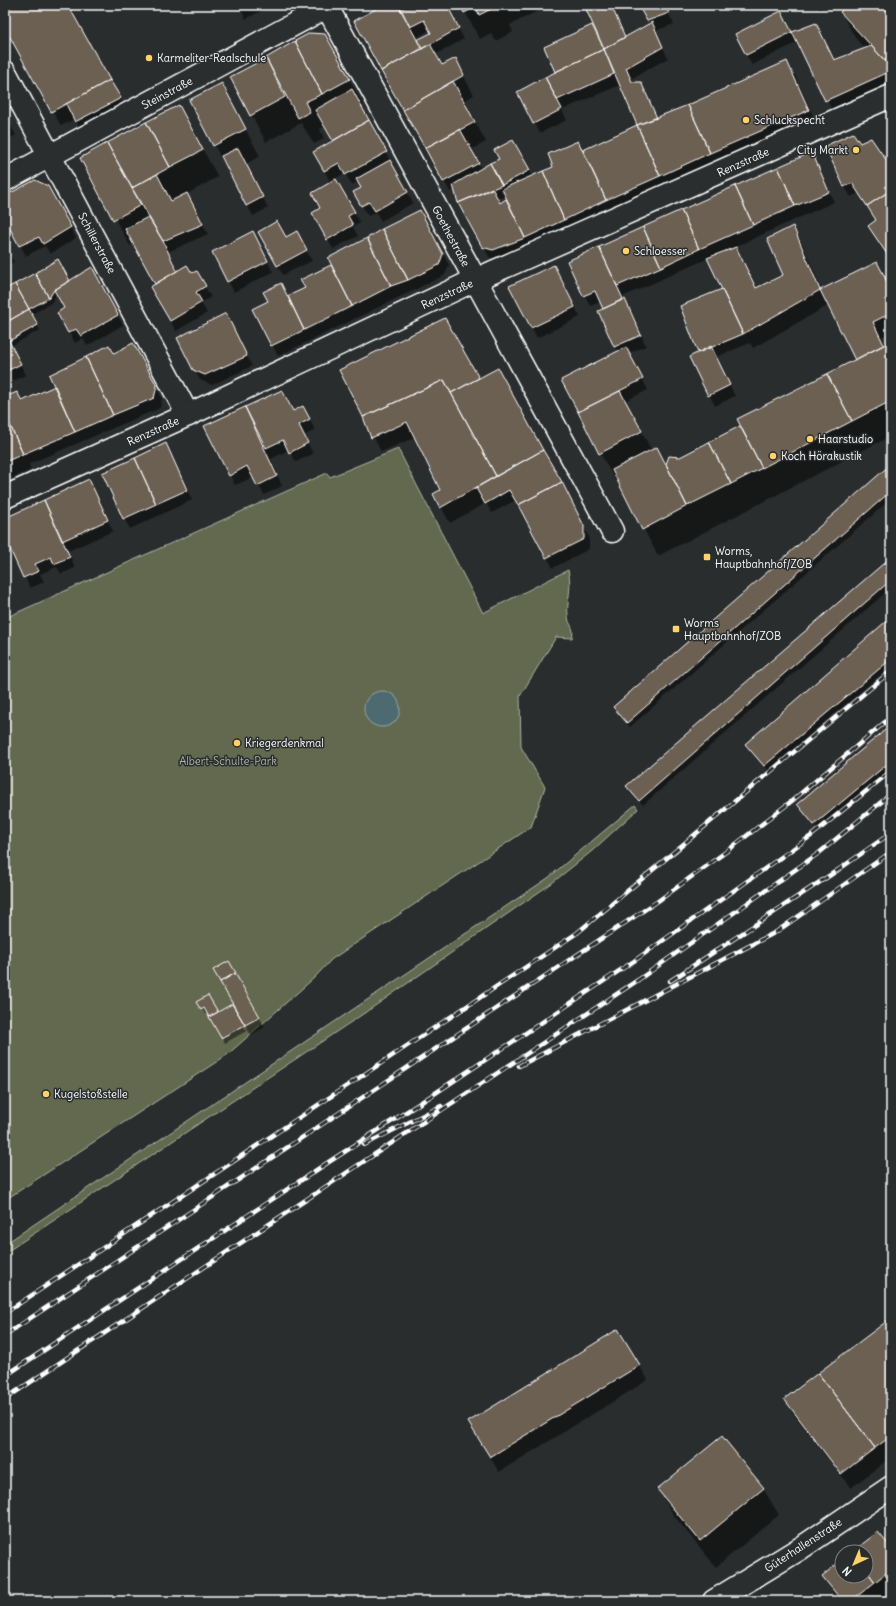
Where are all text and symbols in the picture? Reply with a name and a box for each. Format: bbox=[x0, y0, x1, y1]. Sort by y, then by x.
place label: Karmeliter-Realschule bbox=[157, 51, 266, 65]
marker: Karmeliter-Realschule bbox=[144, 53, 154, 63]
street label: Steinstraße bbox=[139, 74, 195, 112]
place label: Schluckspecht bbox=[754, 113, 825, 127]
marker: Schluckspecht bbox=[741, 115, 751, 125]
place label: City Markt bbox=[797, 143, 848, 157]
street label: Renzstraße bbox=[715, 144, 771, 180]
marker: City Markt bbox=[851, 145, 861, 155]
street label: Goethestraße bbox=[429, 203, 473, 269]
street label: Schillerstraße bbox=[75, 210, 119, 276]
place label: Schloesser bbox=[634, 244, 688, 258]
marker: Schloesser bbox=[621, 246, 631, 256]
street label: Renzstraße bbox=[419, 276, 475, 312]
street label: Renzstraße bbox=[125, 413, 181, 449]
place label: Haarstudio bbox=[818, 432, 873, 446]
marker: Haarstudio bbox=[805, 434, 815, 444]
place label: Koch Hörakustik bbox=[781, 449, 862, 463]
marker: Koch Hörakustik bbox=[768, 451, 778, 461]
place label: Worms, Hauptbahnhof/ZOB bbox=[715, 544, 812, 571]
marker: Worms, Hauptbahnhof/ZOB bbox=[702, 552, 712, 562]
place label: Worms Hauptbahnhof/ZOB bbox=[684, 616, 781, 643]
marker: Worms Hauptbahnhof/ZOB bbox=[671, 624, 681, 634]
place label: Kriegerdenkmal bbox=[245, 736, 324, 750]
marker: Kriegerdenkmal bbox=[232, 738, 242, 748]
park label: Albert-Schulte-Park bbox=[179, 754, 277, 768]
place label: Kugelstoßstelle bbox=[54, 1087, 128, 1101]
marker: Kugelstoßstelle bbox=[41, 1089, 51, 1099]
street label: Güterhallenstraße bbox=[762, 1515, 844, 1575]
north arrow bbox=[834, 1544, 874, 1584]
text: N bbox=[839, 1564, 855, 1579]

